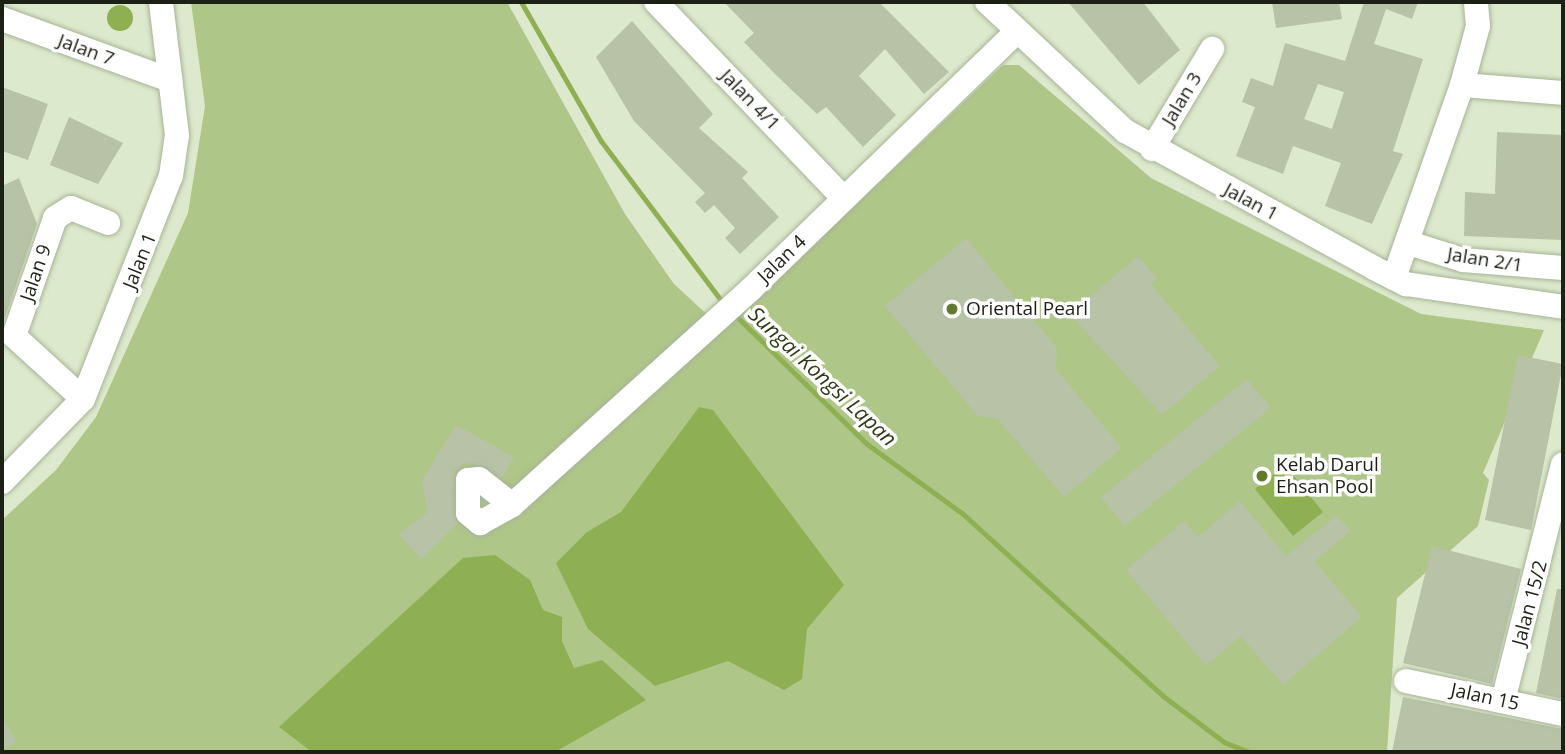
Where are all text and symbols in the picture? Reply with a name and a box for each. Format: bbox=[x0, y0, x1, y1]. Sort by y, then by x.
street label: Jalan 7 bbox=[55, 29, 117, 71]
street label: Jalan 4/1 bbox=[715, 65, 785, 135]
street label: Jalan 3 bbox=[1157, 68, 1207, 130]
street label: Jalan 1 bbox=[1220, 178, 1282, 226]
street label: Jalan 1 bbox=[118, 230, 162, 292]
street label: Jalan 4 bbox=[753, 230, 811, 288]
street label: Jalan 9 bbox=[16, 242, 56, 304]
street label: Jalan 2/1 bbox=[1446, 243, 1524, 277]
place label: Oriental Pearl bbox=[966, 298, 1088, 320]
water label: Sungai Kongsi Lapan bbox=[744, 301, 902, 451]
marker: Oriental Pearl bbox=[944, 301, 960, 317]
place label: Kelab Darul Ehsan Pool bbox=[1276, 454, 1379, 498]
marker: Kelab Darul Ehsan Pool bbox=[1254, 468, 1270, 484]
street label: Jalan 15/2 bbox=[1508, 558, 1552, 648]
street label: Jalan 15 bbox=[1449, 679, 1521, 715]

